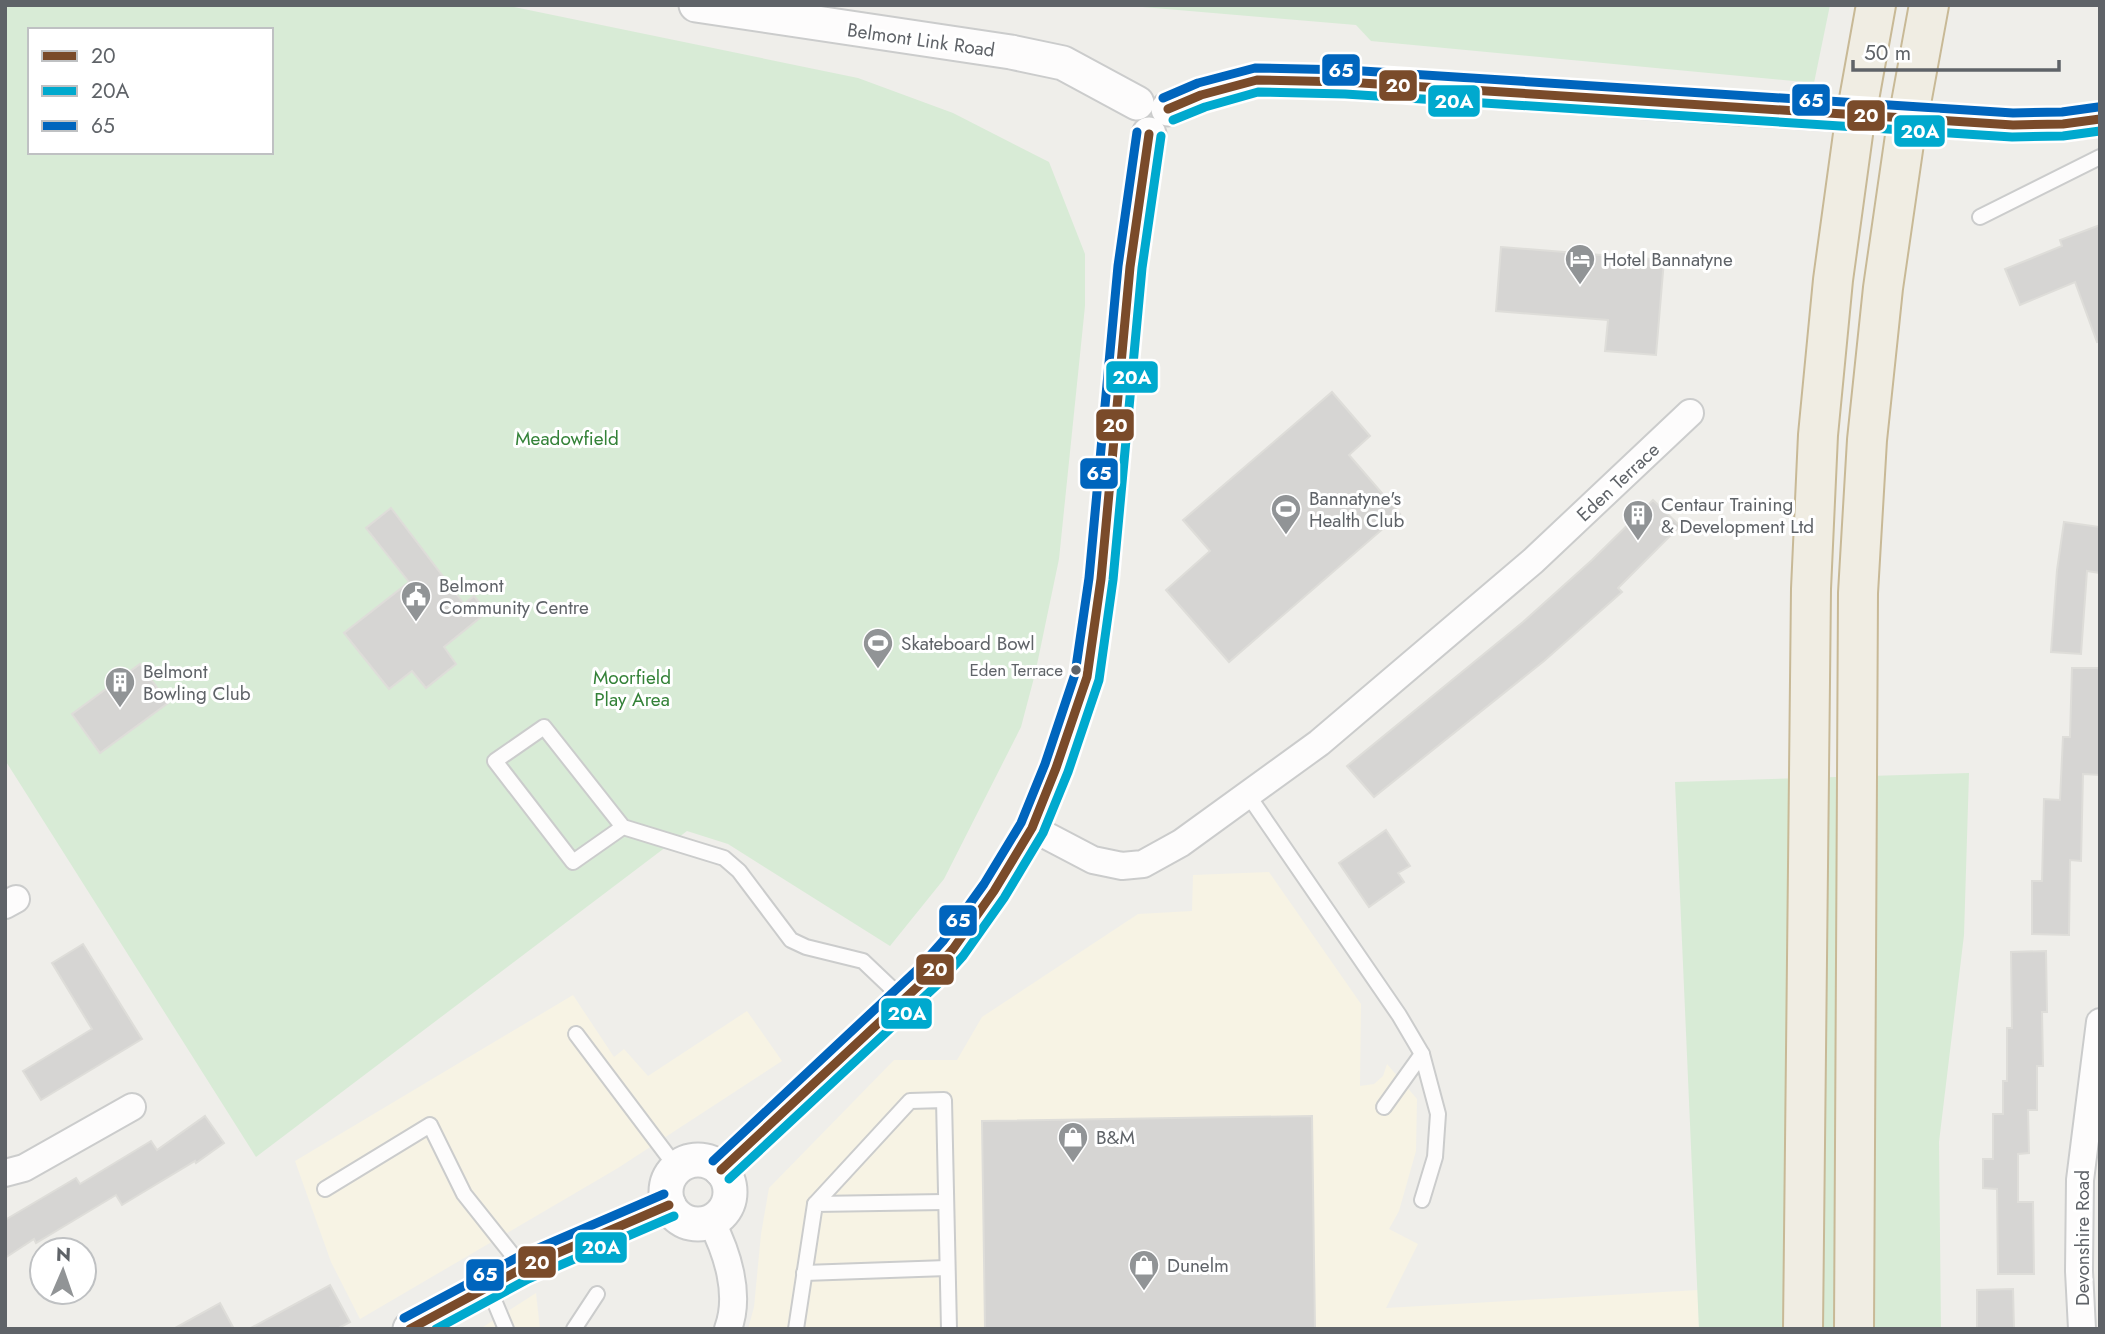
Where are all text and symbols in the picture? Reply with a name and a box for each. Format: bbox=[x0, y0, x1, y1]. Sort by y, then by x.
street label: Belmont Link Road bbox=[845, 16, 997, 64]
legend bbox=[28, 28, 273, 154]
scale bar bbox=[1853, 28, 2060, 72]
text: 50 m bbox=[1864, 38, 1911, 68]
text: 20 bbox=[91, 41, 116, 71]
line badge: 65 bbox=[1321, 53, 1361, 87]
text: 65 bbox=[1329, 57, 1353, 84]
line badge: 20 bbox=[1378, 69, 1418, 102]
text: 20 bbox=[1385, 72, 1411, 99]
text: 20A bbox=[91, 76, 130, 106]
line badge: 65 bbox=[1791, 83, 1831, 117]
line badge: 20A bbox=[1427, 84, 1481, 118]
text: 65 bbox=[1799, 87, 1823, 114]
text: 20A bbox=[1434, 88, 1474, 115]
line badge: 20 bbox=[1846, 99, 1886, 132]
text: 20 bbox=[1853, 102, 1879, 129]
text: 65 bbox=[91, 111, 115, 141]
line badge: 20A bbox=[1893, 114, 1946, 148]
text: 20A bbox=[1900, 118, 1940, 145]
hotel icon: Hotel Bannatyne bbox=[1563, 242, 1597, 286]
place label: Hotel Bannatyne bbox=[1603, 246, 1733, 273]
line badge: 20A bbox=[1105, 360, 1159, 394]
text: 20A bbox=[1112, 364, 1152, 391]
line badge: 20 bbox=[1095, 408, 1135, 442]
text: 20 bbox=[1102, 412, 1128, 439]
park label: Meadowfield bbox=[515, 425, 619, 452]
street label: Eden Terrace bbox=[1571, 436, 1666, 528]
line badge: 65 bbox=[1079, 457, 1119, 490]
text: 65 bbox=[1087, 460, 1111, 487]
place label: Bannatyne's Health Club bbox=[1309, 485, 1404, 534]
place label: Centaur Training & Development Ltd bbox=[1661, 491, 1814, 540]
sports icon: Bannatyne's Health Club bbox=[1269, 492, 1303, 536]
building icon: Centaur Training & Development Ltd bbox=[1621, 498, 1655, 542]
place label: Belmont Community Centre bbox=[439, 572, 589, 621]
public building icon: Belmont Community Centre bbox=[399, 579, 433, 623]
sports icon: Skateboard Bowl bbox=[861, 626, 895, 670]
place label: Skateboard Bowl bbox=[901, 630, 1035, 657]
place label: Belmont Bowling Club bbox=[143, 658, 251, 707]
place label: Eden Terrace bbox=[970, 658, 1063, 682]
marker: Eden Terrace bbox=[1069, 663, 1083, 677]
park label: Moorfield Play Area bbox=[593, 664, 671, 713]
building icon: Belmont Bowling Club bbox=[103, 665, 137, 709]
line badge: 65 bbox=[938, 904, 978, 937]
text: 65 bbox=[946, 907, 970, 934]
line badge: 20 bbox=[915, 953, 955, 986]
text: 20 bbox=[922, 956, 948, 983]
line badge: 20A bbox=[880, 997, 933, 1030]
text: 20A bbox=[887, 1000, 927, 1027]
shop icon: B&M bbox=[1056, 1120, 1090, 1164]
place label: B&M bbox=[1096, 1124, 1135, 1151]
street label: Devonshire Road bbox=[2069, 1170, 2096, 1306]
line badge: 20A bbox=[574, 1231, 628, 1264]
text: 20A bbox=[581, 1234, 621, 1261]
north arrow bbox=[28, 1236, 98, 1306]
text: N bbox=[56, 1241, 72, 1268]
line badge: 20 bbox=[517, 1245, 557, 1279]
shop icon: Dunelm bbox=[1127, 1248, 1161, 1292]
text: 20 bbox=[524, 1249, 550, 1276]
place label: Dunelm bbox=[1167, 1252, 1229, 1279]
line badge: 65 bbox=[465, 1258, 505, 1292]
text: 65 bbox=[473, 1261, 497, 1288]

